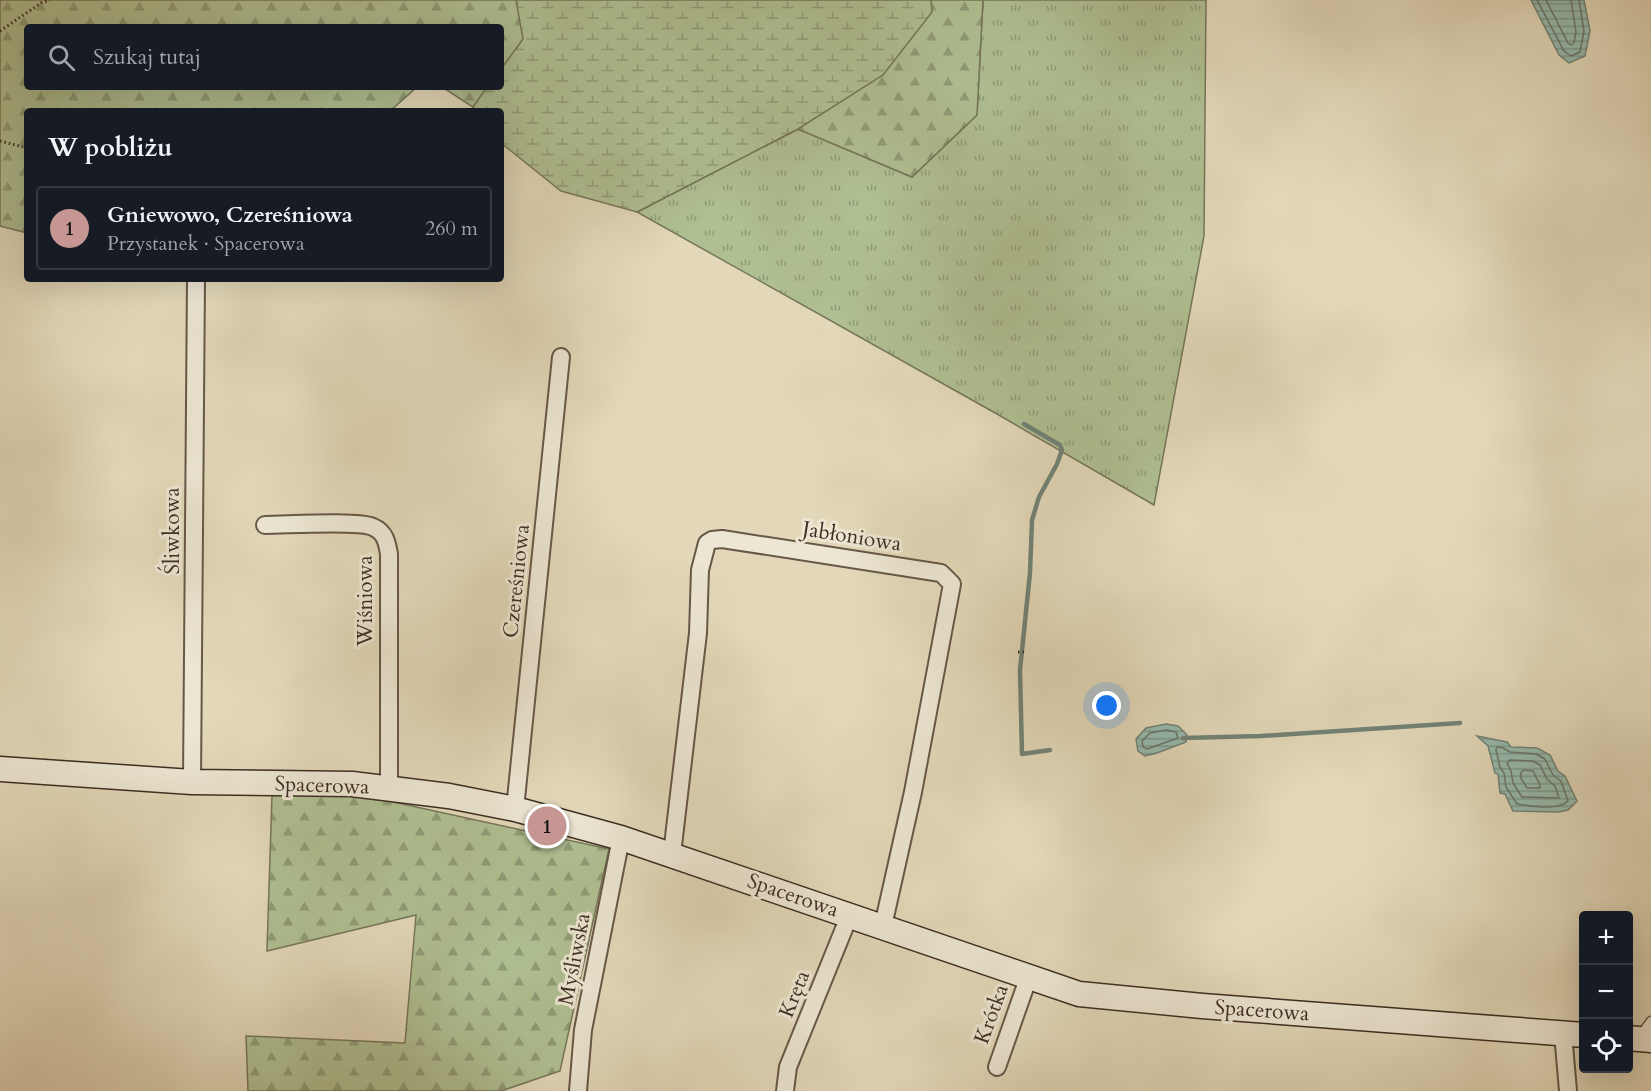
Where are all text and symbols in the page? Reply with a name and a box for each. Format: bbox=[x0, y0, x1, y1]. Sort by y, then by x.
search box bbox=[24, 24, 504, 90]
icon: search bbox=[45, 41, 78, 74]
text: Szukaj tutaj bbox=[93, 42, 201, 72]
text: W pobliżu bbox=[48, 130, 173, 165]
text: Gniewowo, Czereśniowa bbox=[107, 200, 353, 230]
text: 1 bbox=[64, 215, 75, 242]
text: 260 m bbox=[425, 215, 478, 242]
text: Przystanek · Spacerowa bbox=[107, 230, 305, 257]
street label: Śliwkowa bbox=[157, 487, 187, 575]
street label: Jabłoniowa bbox=[797, 514, 903, 559]
street label: Czereśniowa bbox=[496, 523, 537, 639]
street label: Wiśniowa bbox=[351, 555, 380, 648]
your location bbox=[1092, 691, 1121, 720]
street label: Spacerowa bbox=[274, 769, 370, 802]
pin: 1 bbox=[528, 804, 566, 848]
street label: Spacerowa bbox=[743, 866, 842, 925]
street label: Myśliwska bbox=[551, 911, 598, 1008]
map controls bbox=[1579, 911, 1633, 1073]
button: + bbox=[1579, 911, 1633, 965]
button: − bbox=[1579, 965, 1633, 1019]
street label: Kręta bbox=[772, 966, 817, 1022]
street label: Krótka bbox=[967, 980, 1016, 1048]
street label: Spacerowa bbox=[1214, 993, 1310, 1028]
button: locate bbox=[1579, 1019, 1633, 1073]

